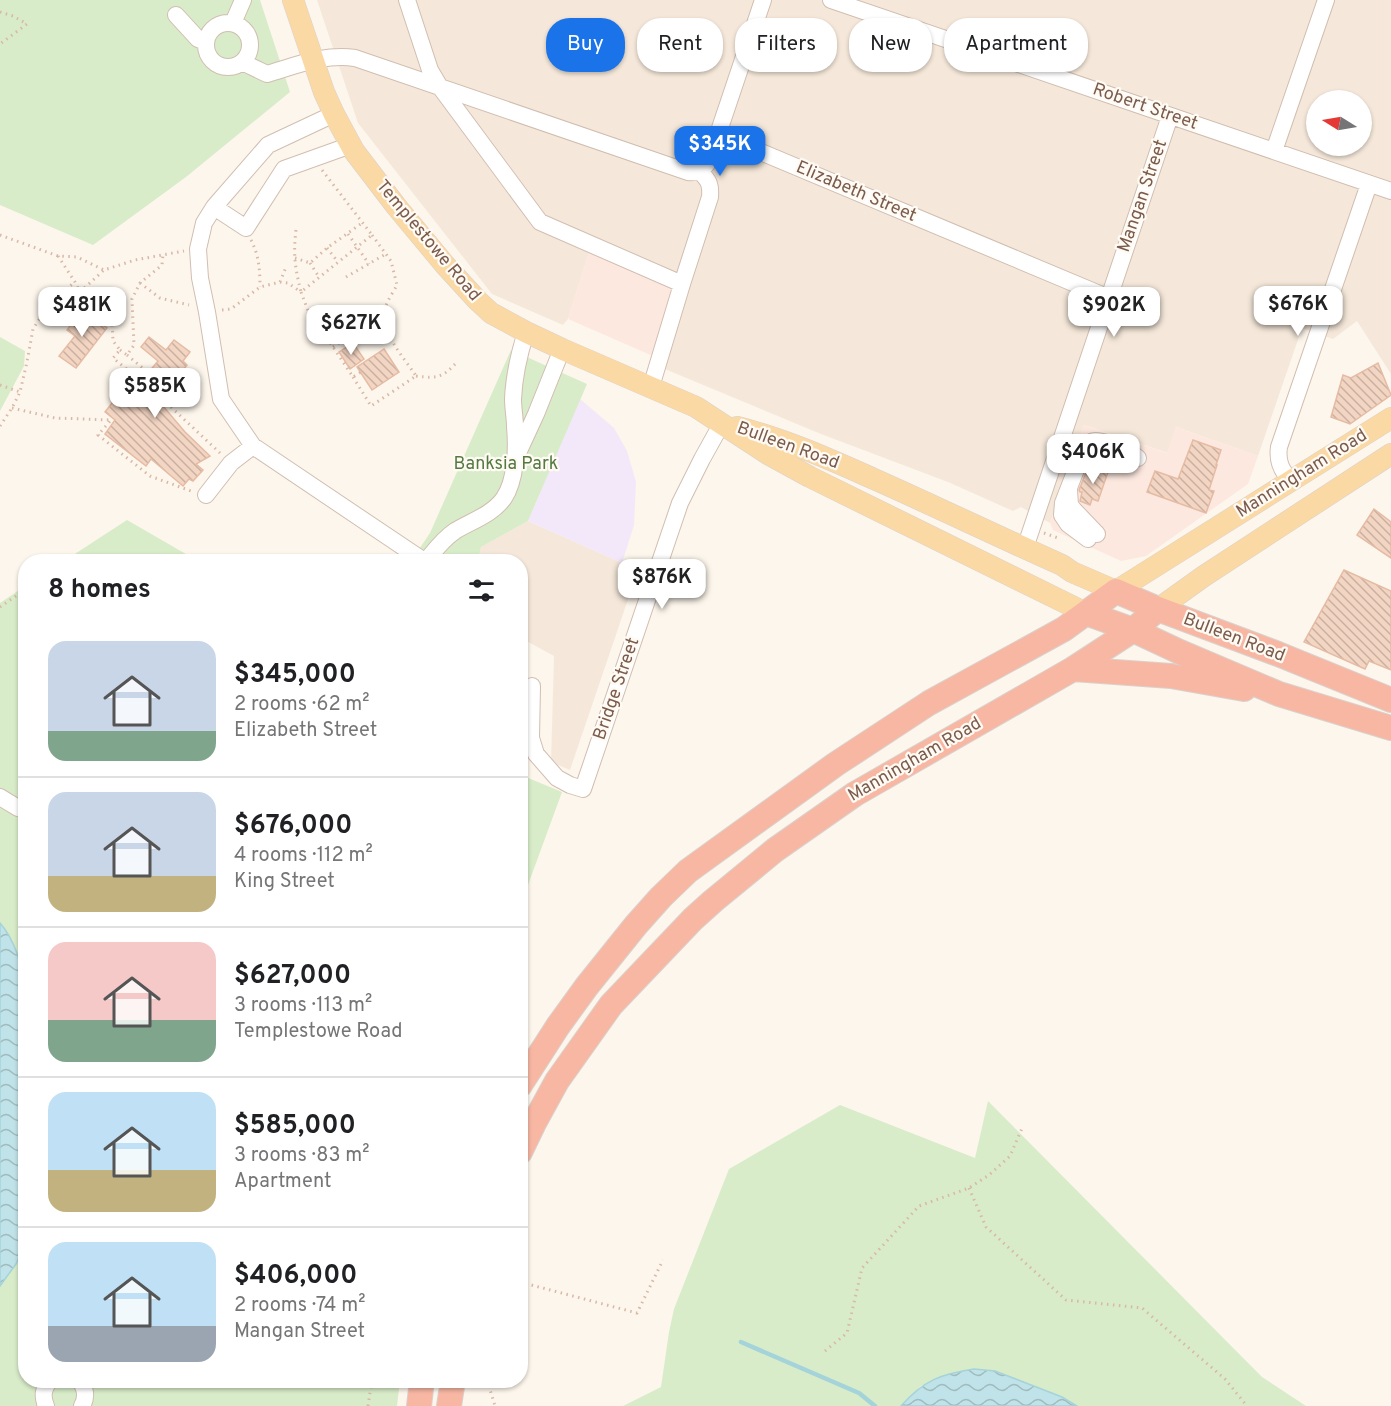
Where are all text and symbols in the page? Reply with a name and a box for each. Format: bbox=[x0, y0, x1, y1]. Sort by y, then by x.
chip: Buy bbox=[546, 18, 625, 72]
chip: Rent bbox=[637, 18, 723, 72]
chip: Filters bbox=[735, 18, 837, 72]
chip: New bbox=[849, 18, 932, 72]
chip: Apartment bbox=[944, 18, 1088, 72]
street label: Robert Street bbox=[1089, 78, 1201, 136]
north arrow bbox=[1306, 90, 1372, 156]
map controls bbox=[1306, 90, 1372, 156]
pin: $345K bbox=[678, 126, 762, 177]
text: $345K bbox=[688, 132, 752, 158]
street label: Mangan Street bbox=[1113, 137, 1173, 255]
street label: Elizabeth Street bbox=[792, 156, 920, 228]
street label: Templestowe Road bbox=[370, 176, 486, 306]
pin: $676K bbox=[1256, 286, 1340, 337]
pin: $481K bbox=[40, 287, 124, 338]
pin: $902K bbox=[1072, 287, 1156, 338]
text: $676K bbox=[1268, 292, 1328, 318]
text: $481K bbox=[52, 293, 112, 319]
text: $902K bbox=[1082, 293, 1146, 319]
pin: $627K bbox=[309, 305, 393, 356]
text: $627K bbox=[320, 311, 382, 337]
pin: $585K bbox=[113, 368, 197, 419]
text: $585K bbox=[123, 374, 187, 400]
street label: Bulleen Road bbox=[734, 417, 842, 475]
street label: Manningham Road bbox=[1232, 424, 1372, 524]
pin: $406K bbox=[1051, 434, 1135, 485]
text: $406K bbox=[1061, 440, 1125, 466]
park label: Banksia Park bbox=[454, 453, 558, 476]
pin: $876K bbox=[620, 559, 704, 610]
text: $876K bbox=[632, 565, 692, 591]
text: 8 homes bbox=[48, 574, 151, 607]
icon: filters bbox=[465, 574, 498, 607]
street label: Bulleen Road bbox=[1180, 608, 1288, 668]
street label: Bridge Street bbox=[589, 635, 645, 743]
text: $345,000 bbox=[234, 659, 356, 692]
icon: home bbox=[96, 665, 168, 737]
text: 2 rooms · 62 m² bbox=[234, 692, 370, 718]
street label: Manningham Road bbox=[844, 712, 986, 808]
text: Elizabeth Street bbox=[234, 718, 377, 744]
text: $676,000 bbox=[234, 810, 352, 843]
icon: home bbox=[96, 816, 168, 888]
text: 4 rooms · 112 m² bbox=[234, 843, 373, 869]
text: King Street bbox=[234, 869, 335, 895]
text: $627,000 bbox=[234, 960, 351, 993]
icon: home bbox=[96, 966, 168, 1038]
text: 3 rooms · 113 m² bbox=[234, 993, 372, 1019]
text: Templestowe Road bbox=[234, 1019, 402, 1045]
text: $585,000 bbox=[234, 1110, 356, 1143]
icon: home bbox=[96, 1116, 168, 1188]
text: 3 rooms · 83 m² bbox=[234, 1143, 369, 1169]
text: Apartment bbox=[234, 1169, 332, 1195]
text: $406,000 bbox=[234, 1260, 357, 1293]
icon: home bbox=[96, 1266, 168, 1338]
text: 2 rooms · 74 m² bbox=[234, 1293, 365, 1319]
text: Mangan Street bbox=[234, 1319, 365, 1345]

